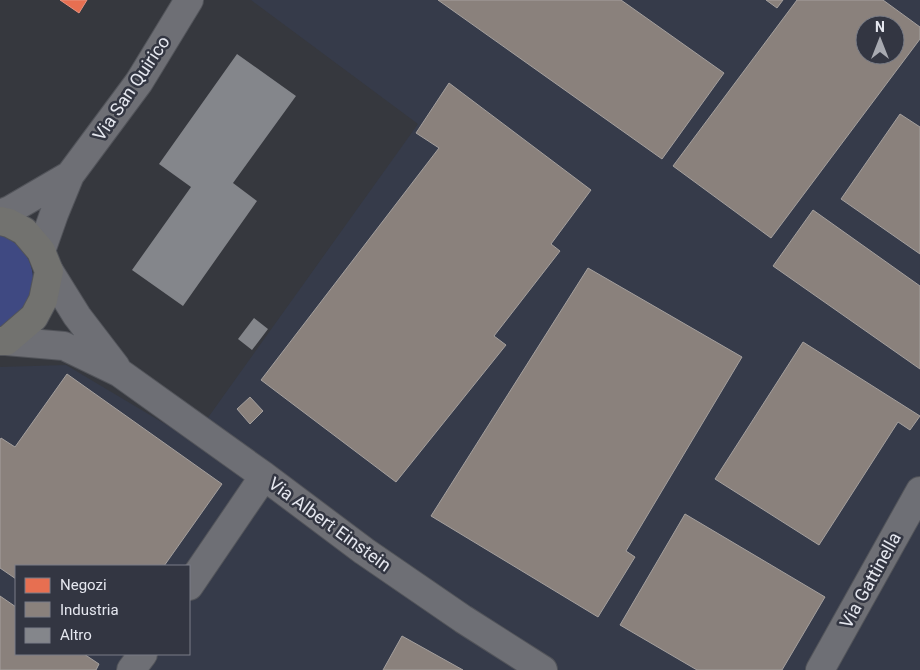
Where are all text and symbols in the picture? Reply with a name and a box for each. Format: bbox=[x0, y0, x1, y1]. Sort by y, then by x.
north arrow bbox=[855, 15, 905, 65]
text: N bbox=[875, 19, 885, 35]
street label: Via San Quirico bbox=[88, 32, 174, 144]
street label: Via Albert Einstein bbox=[265, 472, 395, 576]
street label: Via Gattinella bbox=[835, 528, 905, 632]
legend bbox=[15, 565, 190, 655]
text: Negozi bbox=[60, 576, 107, 594]
text: Industria bbox=[60, 601, 119, 619]
text: Altro bbox=[60, 626, 92, 644]

